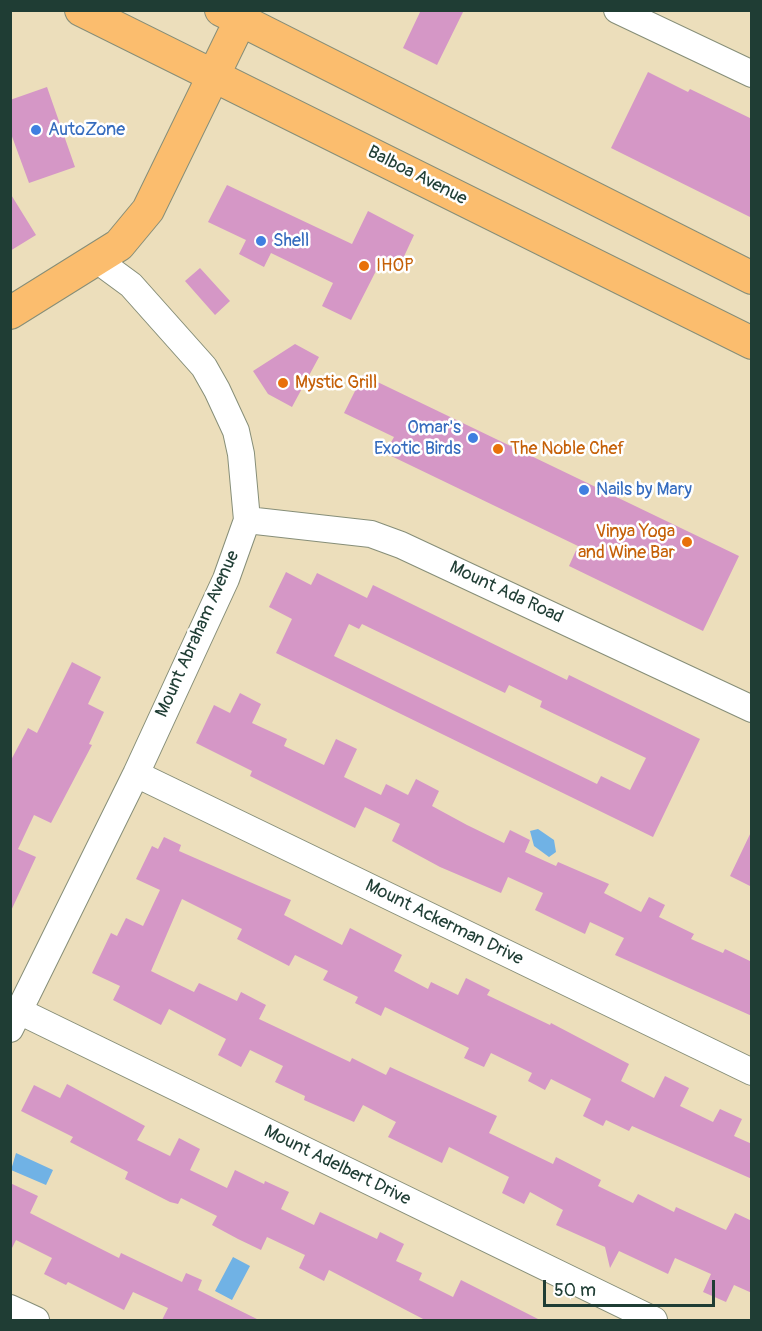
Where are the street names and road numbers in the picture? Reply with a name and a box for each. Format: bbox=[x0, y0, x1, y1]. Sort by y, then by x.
street label: Balboa Avenue bbox=[364, 142, 470, 210]
street label: Mount Abraham Avenue bbox=[151, 547, 245, 721]
street label: Mount Ada Road bbox=[446, 557, 566, 629]
street label: Mount Ackerman Drive bbox=[362, 875, 526, 971]
street label: Mount Adelbert Drive bbox=[260, 1121, 414, 1211]

